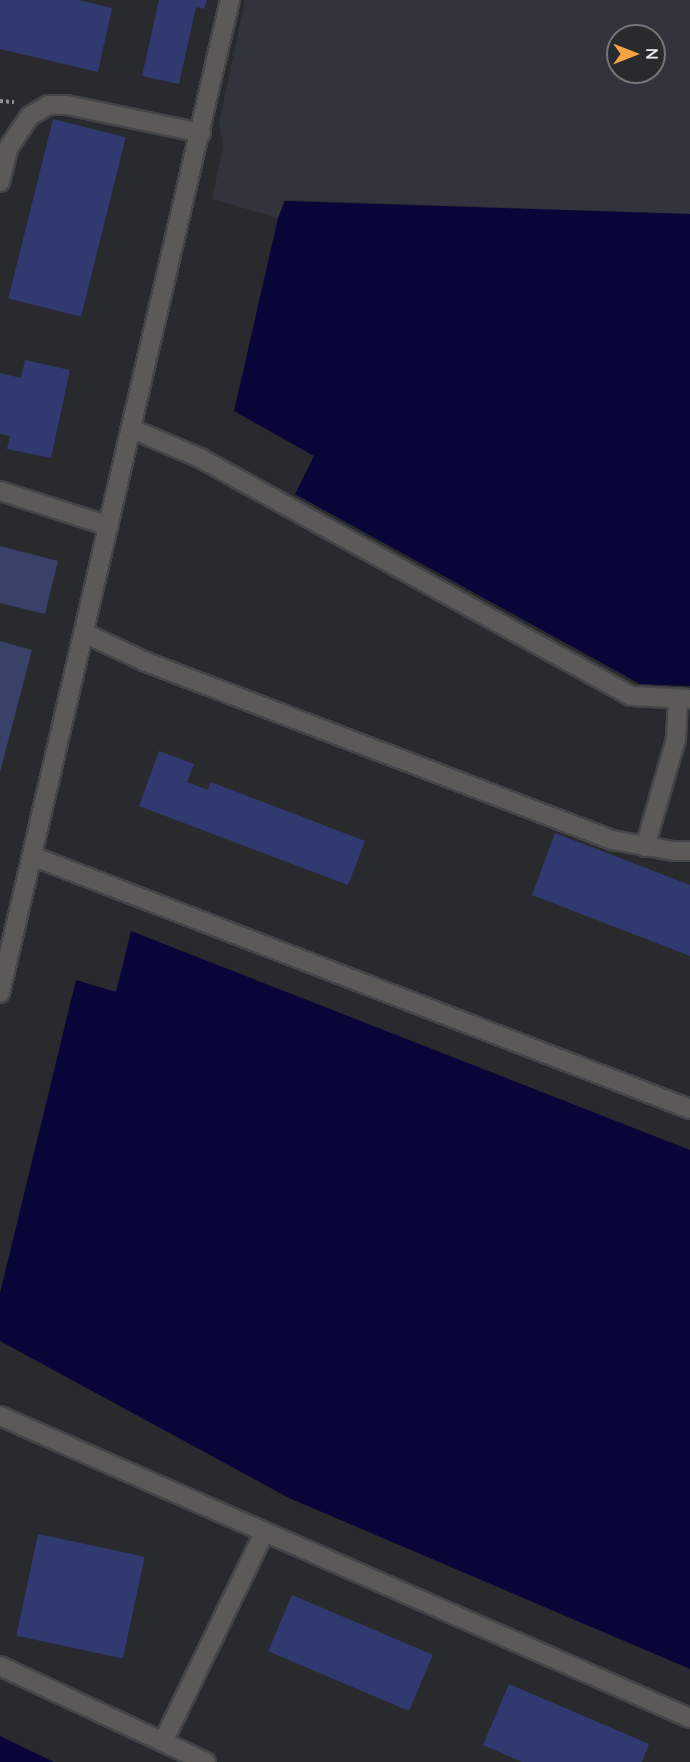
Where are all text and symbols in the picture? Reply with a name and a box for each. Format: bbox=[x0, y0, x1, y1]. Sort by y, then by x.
north arrow bbox=[606, 24, 666, 84]
text: N bbox=[642, 48, 662, 60]

